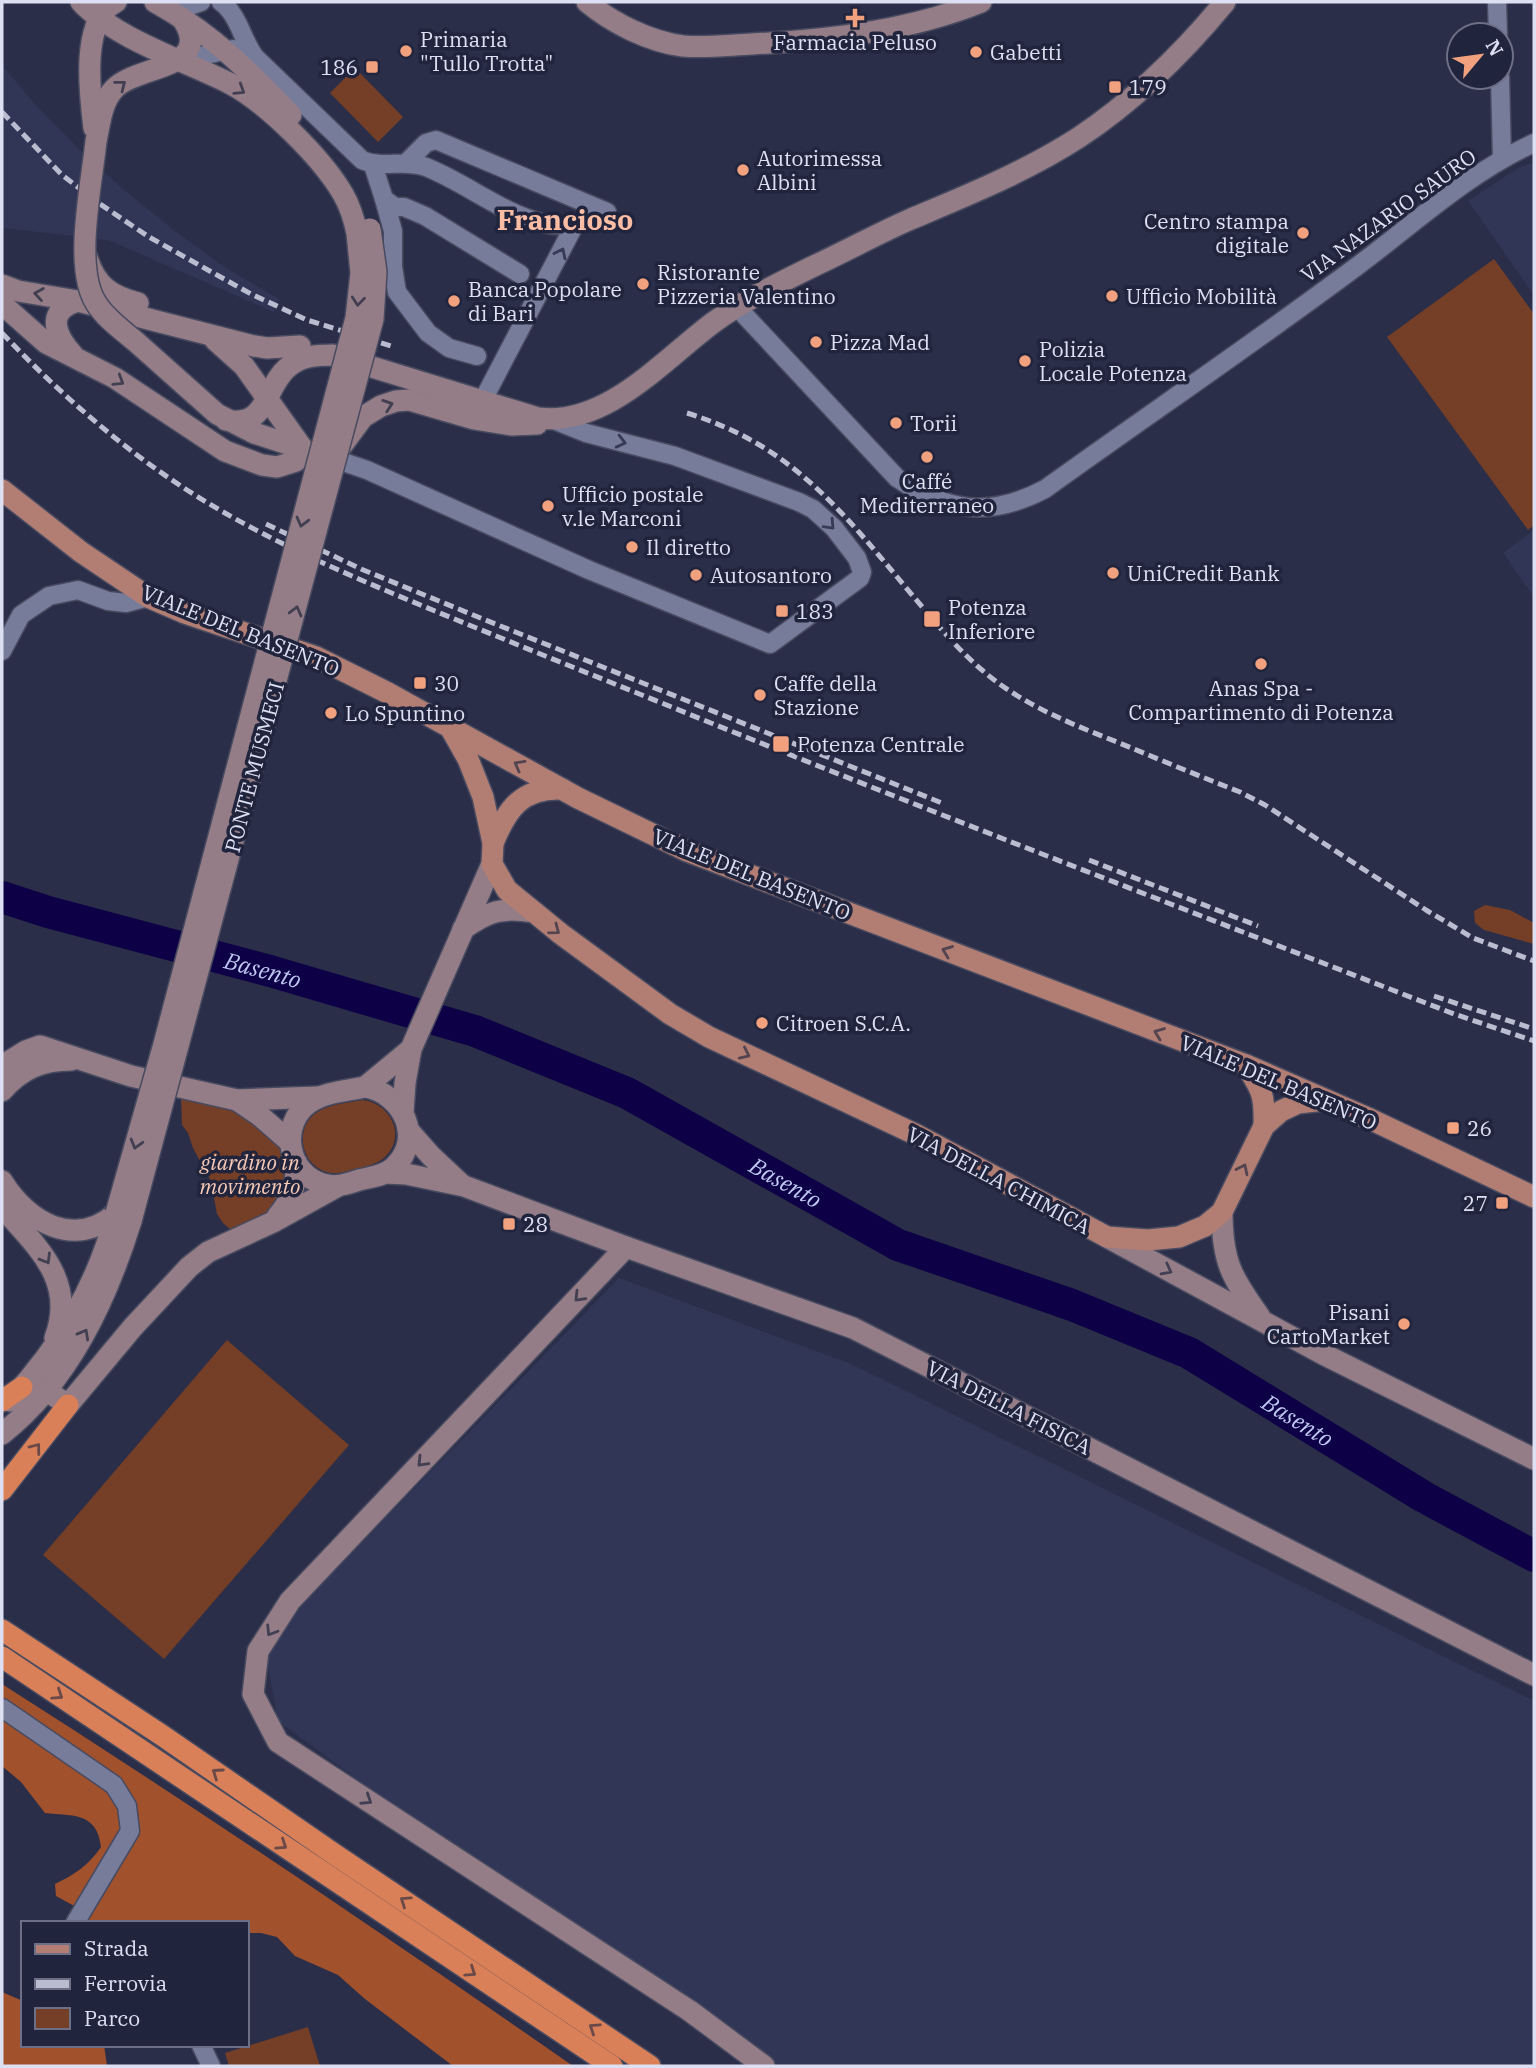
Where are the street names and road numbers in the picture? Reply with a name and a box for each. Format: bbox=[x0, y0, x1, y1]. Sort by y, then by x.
street label: VIA NAZARIO SAURO bbox=[1295, 142, 1481, 288]
street label: VIALE DEL BASENTO bbox=[138, 578, 344, 682]
street label: PONTE MUSMECI bbox=[218, 679, 290, 855]
street label: VIALE DEL BASENTO bbox=[649, 822, 855, 926]
street label: VIALE DEL BASENTO bbox=[1176, 1028, 1382, 1136]
street label: VIA DELLA CHIMICA bbox=[902, 1120, 1096, 1241]
street label: VIA DELLA FISICA bbox=[922, 1353, 1096, 1461]

